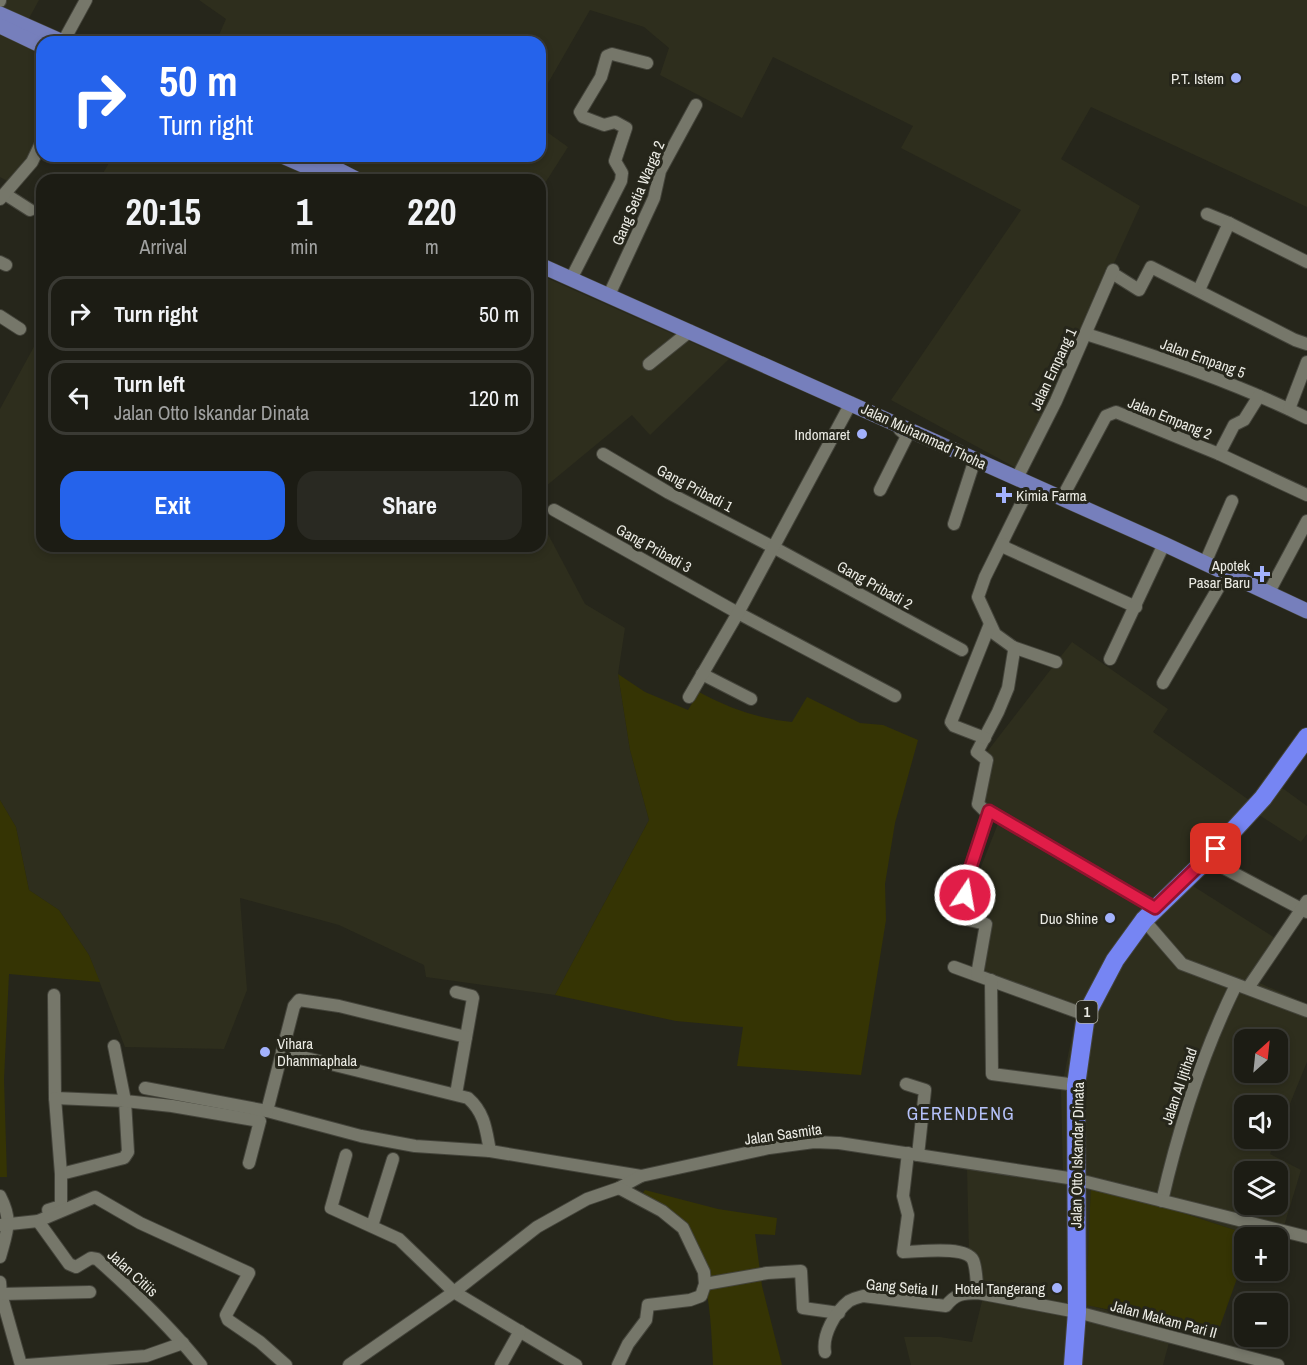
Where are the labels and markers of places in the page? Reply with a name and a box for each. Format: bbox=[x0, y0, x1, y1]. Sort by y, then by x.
place label: P.T. Istem bbox=[1171, 68, 1224, 89]
marker: P.T. Istem bbox=[1229, 71, 1243, 85]
place label: Indomaret bbox=[795, 424, 851, 445]
marker: Indomaret bbox=[855, 427, 869, 441]
place label: Kimia Farma bbox=[1016, 485, 1087, 506]
marker: Kimia Farma bbox=[997, 488, 1011, 502]
place label: Apotek Pasar Baru bbox=[1188, 555, 1251, 593]
marker: Apotek Pasar Baru bbox=[1255, 567, 1269, 581]
pin bbox=[1190, 823, 1241, 874]
place label: Duo Shine bbox=[1040, 908, 1098, 929]
marker: Duo Shine bbox=[1103, 911, 1117, 925]
place label: Vihara Dhammaphala bbox=[277, 1033, 357, 1071]
marker: Vihara Dhammaphala bbox=[258, 1045, 272, 1059]
place label: Hotel Tangerang bbox=[955, 1278, 1045, 1299]
marker: Hotel Tangerang bbox=[1050, 1281, 1064, 1295]

